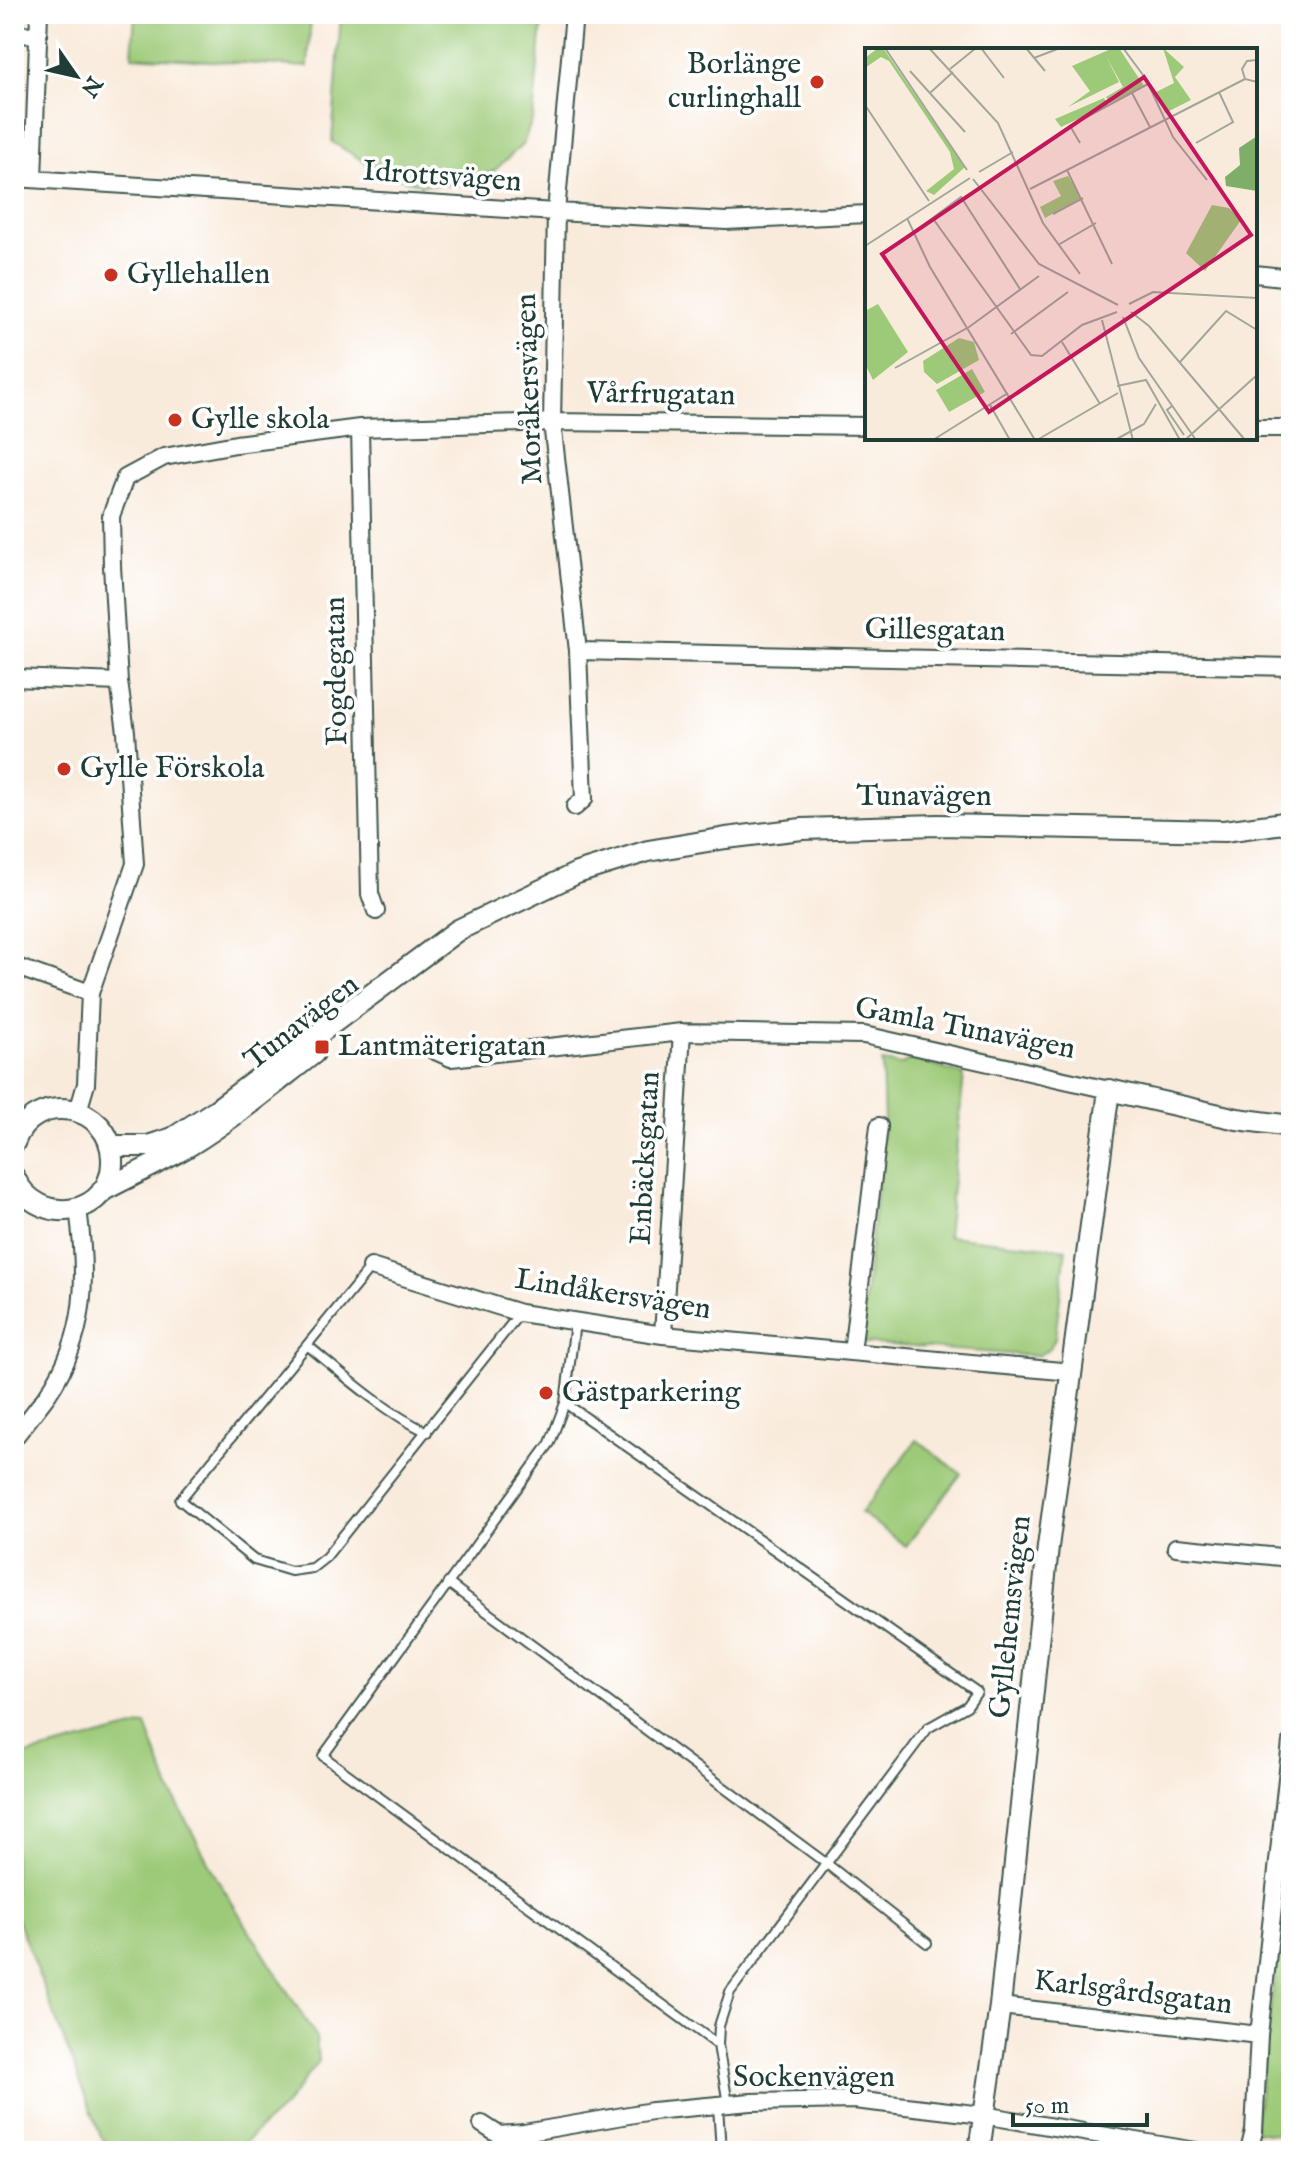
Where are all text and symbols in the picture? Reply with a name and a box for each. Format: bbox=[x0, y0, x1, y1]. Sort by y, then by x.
north arrow bbox=[36, 36, 116, 116]
place label: Borlänge curlinghall bbox=[668, 46, 802, 118]
inset map bbox=[865, 48, 1257, 440]
text: N bbox=[74, 70, 108, 102]
marker: Borlänge curlinghall bbox=[808, 73, 826, 91]
street label: Idrottsvägen bbox=[361, 152, 523, 202]
place label: Gyllehallen bbox=[127, 256, 270, 294]
marker: Gyllehallen bbox=[102, 266, 120, 284]
street label: Moråkersvägen bbox=[508, 293, 552, 485]
street label: Vårfrugatan bbox=[585, 375, 736, 415]
place label: Gylle skola bbox=[191, 401, 330, 439]
marker: Gylle skola bbox=[166, 411, 184, 429]
street label: Fogdegatan bbox=[317, 596, 357, 746]
street label: Gillesgatan bbox=[864, 611, 1006, 651]
place label: Gylle Förskola bbox=[80, 750, 264, 788]
marker: Gylle Förskola bbox=[55, 760, 73, 778]
street label: Tunavägen bbox=[856, 778, 992, 816]
street label: Tunavägen bbox=[237, 966, 367, 1080]
street label: Gamla Tunavägen bbox=[852, 989, 1078, 1069]
place label: Lantmäterigatan bbox=[338, 1028, 546, 1066]
marker: Lantmäterigatan bbox=[313, 1038, 331, 1056]
street label: Enbäcksgatan bbox=[622, 1070, 670, 1246]
street label: Lindåkersvägen bbox=[512, 1261, 714, 1329]
place label: Gästparkering bbox=[562, 1374, 741, 1412]
marker: Gästparkering bbox=[537, 1384, 555, 1402]
street label: Gyllehemsvägen bbox=[981, 1514, 1041, 1720]
street label: Karlsgårdsgatan bbox=[1032, 1962, 1234, 2024]
street label: Sockenvägen bbox=[733, 2059, 895, 2097]
scale bar bbox=[1013, 2077, 1147, 2127]
text: 50 m bbox=[1025, 2091, 1069, 2122]

